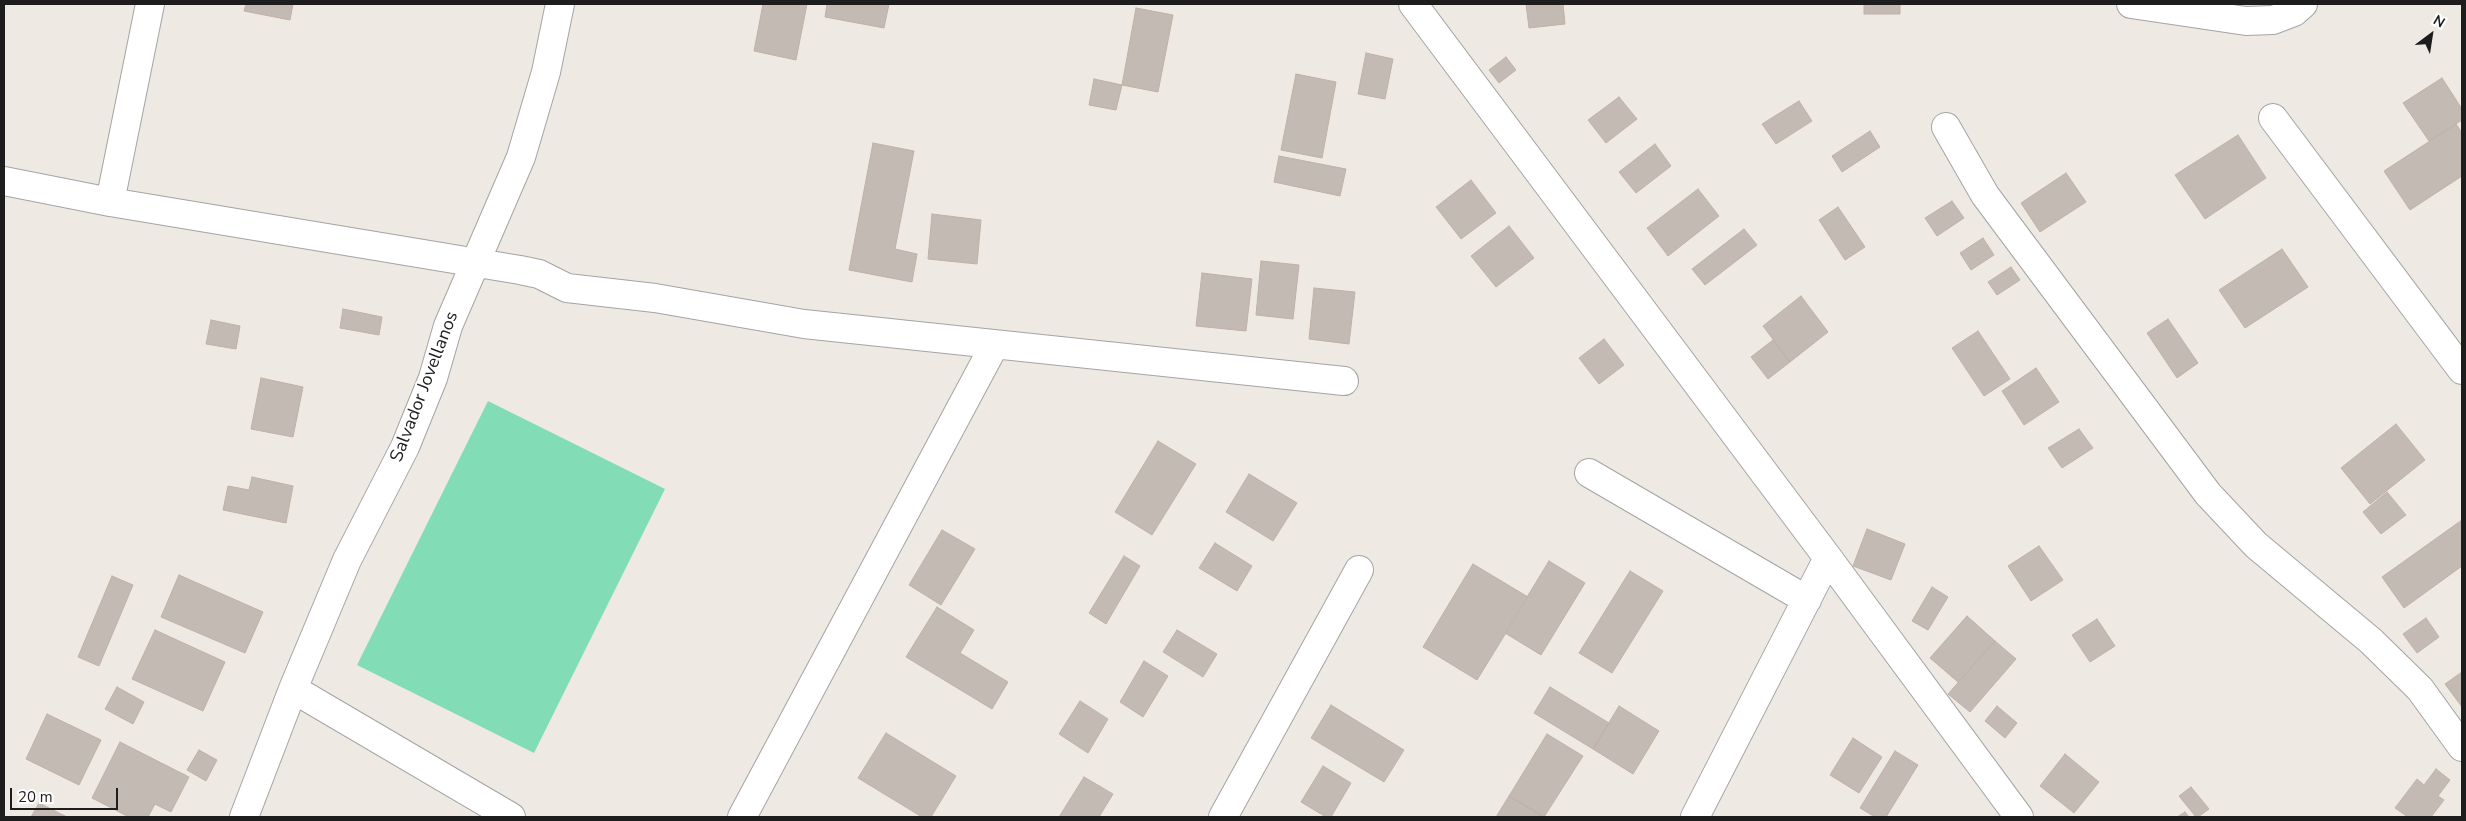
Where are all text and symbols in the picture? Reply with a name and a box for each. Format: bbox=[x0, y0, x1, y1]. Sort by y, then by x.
north arrow bbox=[2406, 10, 2456, 60]
text: N bbox=[2430, 11, 2448, 33]
street label: Salvador Jovellanos bbox=[386, 309, 464, 465]
scale bar bbox=[12, 778, 120, 810]
text: 20 m bbox=[18, 787, 53, 807]

